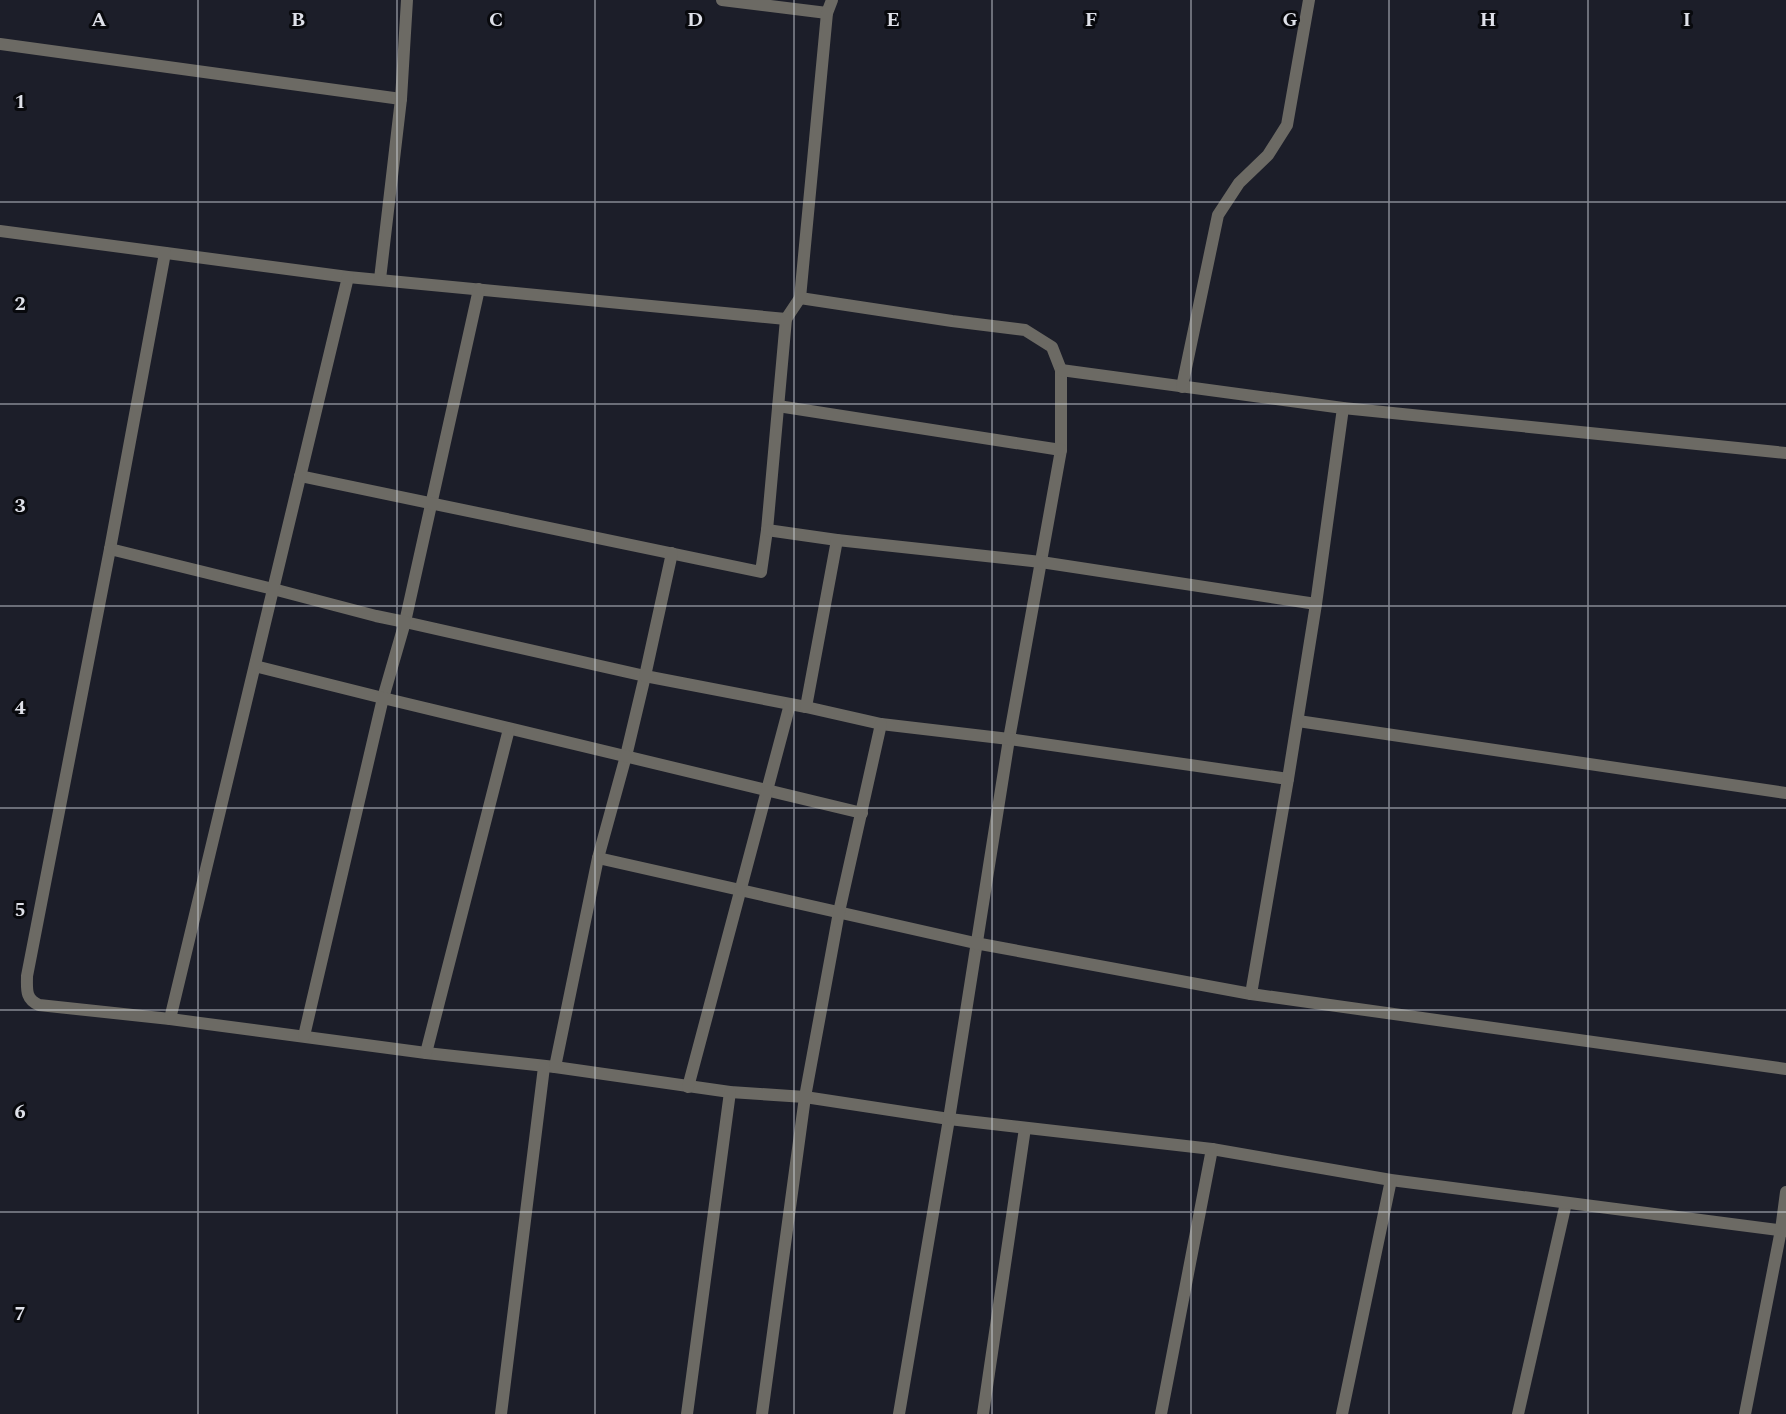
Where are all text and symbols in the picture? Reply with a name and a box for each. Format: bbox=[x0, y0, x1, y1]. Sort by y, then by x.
text: A bbox=[91, 5, 107, 35]
text: B bbox=[291, 5, 305, 35]
text: C bbox=[489, 5, 503, 35]
text: D bbox=[687, 5, 703, 35]
text: E bbox=[886, 5, 900, 35]
text: F bbox=[1085, 5, 1097, 35]
text: G bbox=[1282, 5, 1298, 35]
text: H bbox=[1480, 5, 1496, 35]
text: I bbox=[1683, 5, 1691, 35]
text: 1 bbox=[14, 87, 26, 117]
text: 2 bbox=[14, 289, 26, 319]
text: 3 bbox=[14, 491, 26, 521]
text: 4 bbox=[14, 693, 26, 723]
text: 5 bbox=[14, 895, 26, 925]
text: 6 bbox=[14, 1097, 26, 1127]
text: 7 bbox=[14, 1299, 26, 1329]

